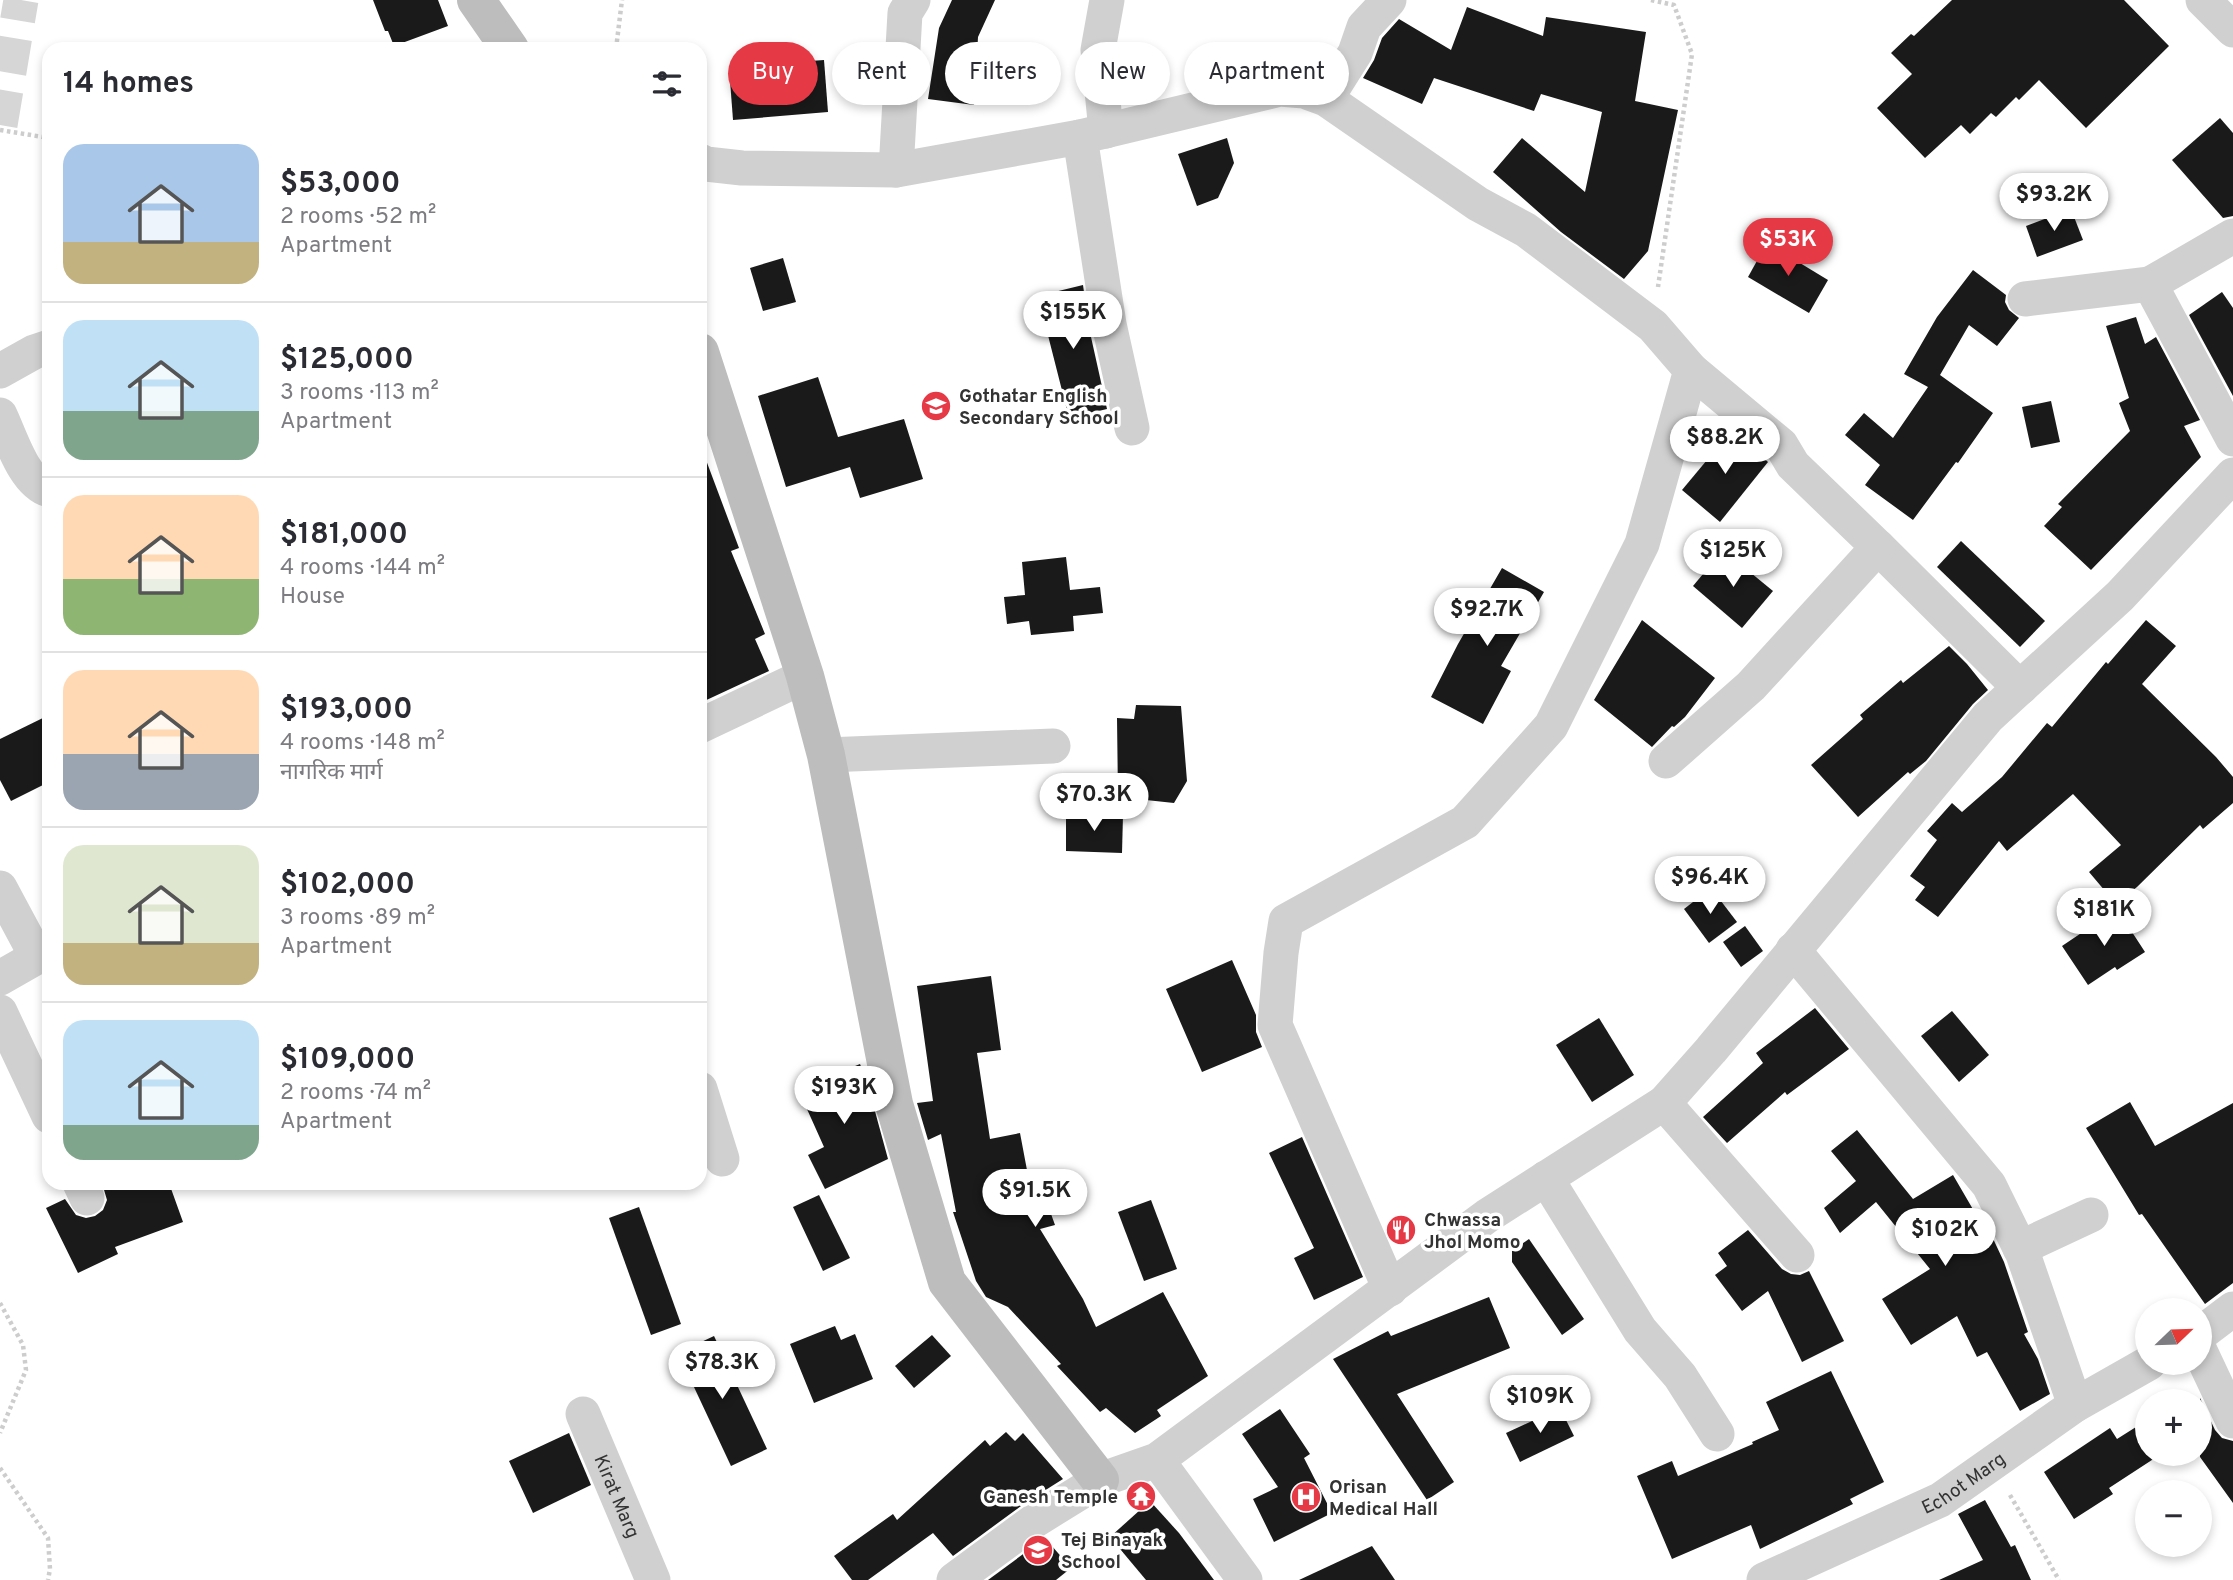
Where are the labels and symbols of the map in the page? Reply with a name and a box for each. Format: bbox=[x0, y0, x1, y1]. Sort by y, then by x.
pin: $93.2K bbox=[1997, 174, 2111, 233]
pin: $53K bbox=[1747, 218, 1829, 278]
pin: $155K bbox=[1024, 292, 1122, 351]
place label: Gothatar English Secondary School bbox=[959, 385, 1119, 431]
school or university icon: Gothatar English Secondary School bbox=[919, 389, 953, 423]
pin: $88.2K bbox=[1668, 416, 1782, 476]
pin: $125K bbox=[1684, 530, 1782, 589]
pin: $92.7K bbox=[1430, 588, 1544, 648]
pin: $70.3K bbox=[1037, 774, 1151, 833]
pin: $96.4K bbox=[1653, 856, 1767, 916]
pin: $181K bbox=[2055, 888, 2153, 948]
pin: $193K bbox=[795, 1066, 893, 1126]
pin: $91.5K bbox=[978, 1170, 1092, 1229]
pin: $102K bbox=[1896, 1208, 1994, 1268]
place label: Chwassa Jhol Momo bbox=[1424, 1209, 1520, 1255]
restaurant icon: Chwassa Jhol Momo bbox=[1384, 1213, 1418, 1247]
north arrow bbox=[2135, 1298, 2212, 1376]
pin: $78.3K bbox=[665, 1342, 779, 1401]
pin: $109K bbox=[1491, 1376, 1589, 1435]
street label: Echot Marg bbox=[1918, 1448, 2011, 1521]
street label: Kirat Marg bbox=[588, 1451, 644, 1542]
place label: Orisan Medical Hall bbox=[1329, 1476, 1438, 1522]
temple icon: Ganesh Temple bbox=[1124, 1479, 1158, 1513]
hospital icon: Orisan Medical Hall bbox=[1289, 1480, 1323, 1514]
place label: Ganesh Temple bbox=[983, 1486, 1118, 1510]
place label: Tej Binayak School bbox=[1061, 1529, 1164, 1575]
school or university icon: Tej Binayak School bbox=[1021, 1533, 1055, 1567]

